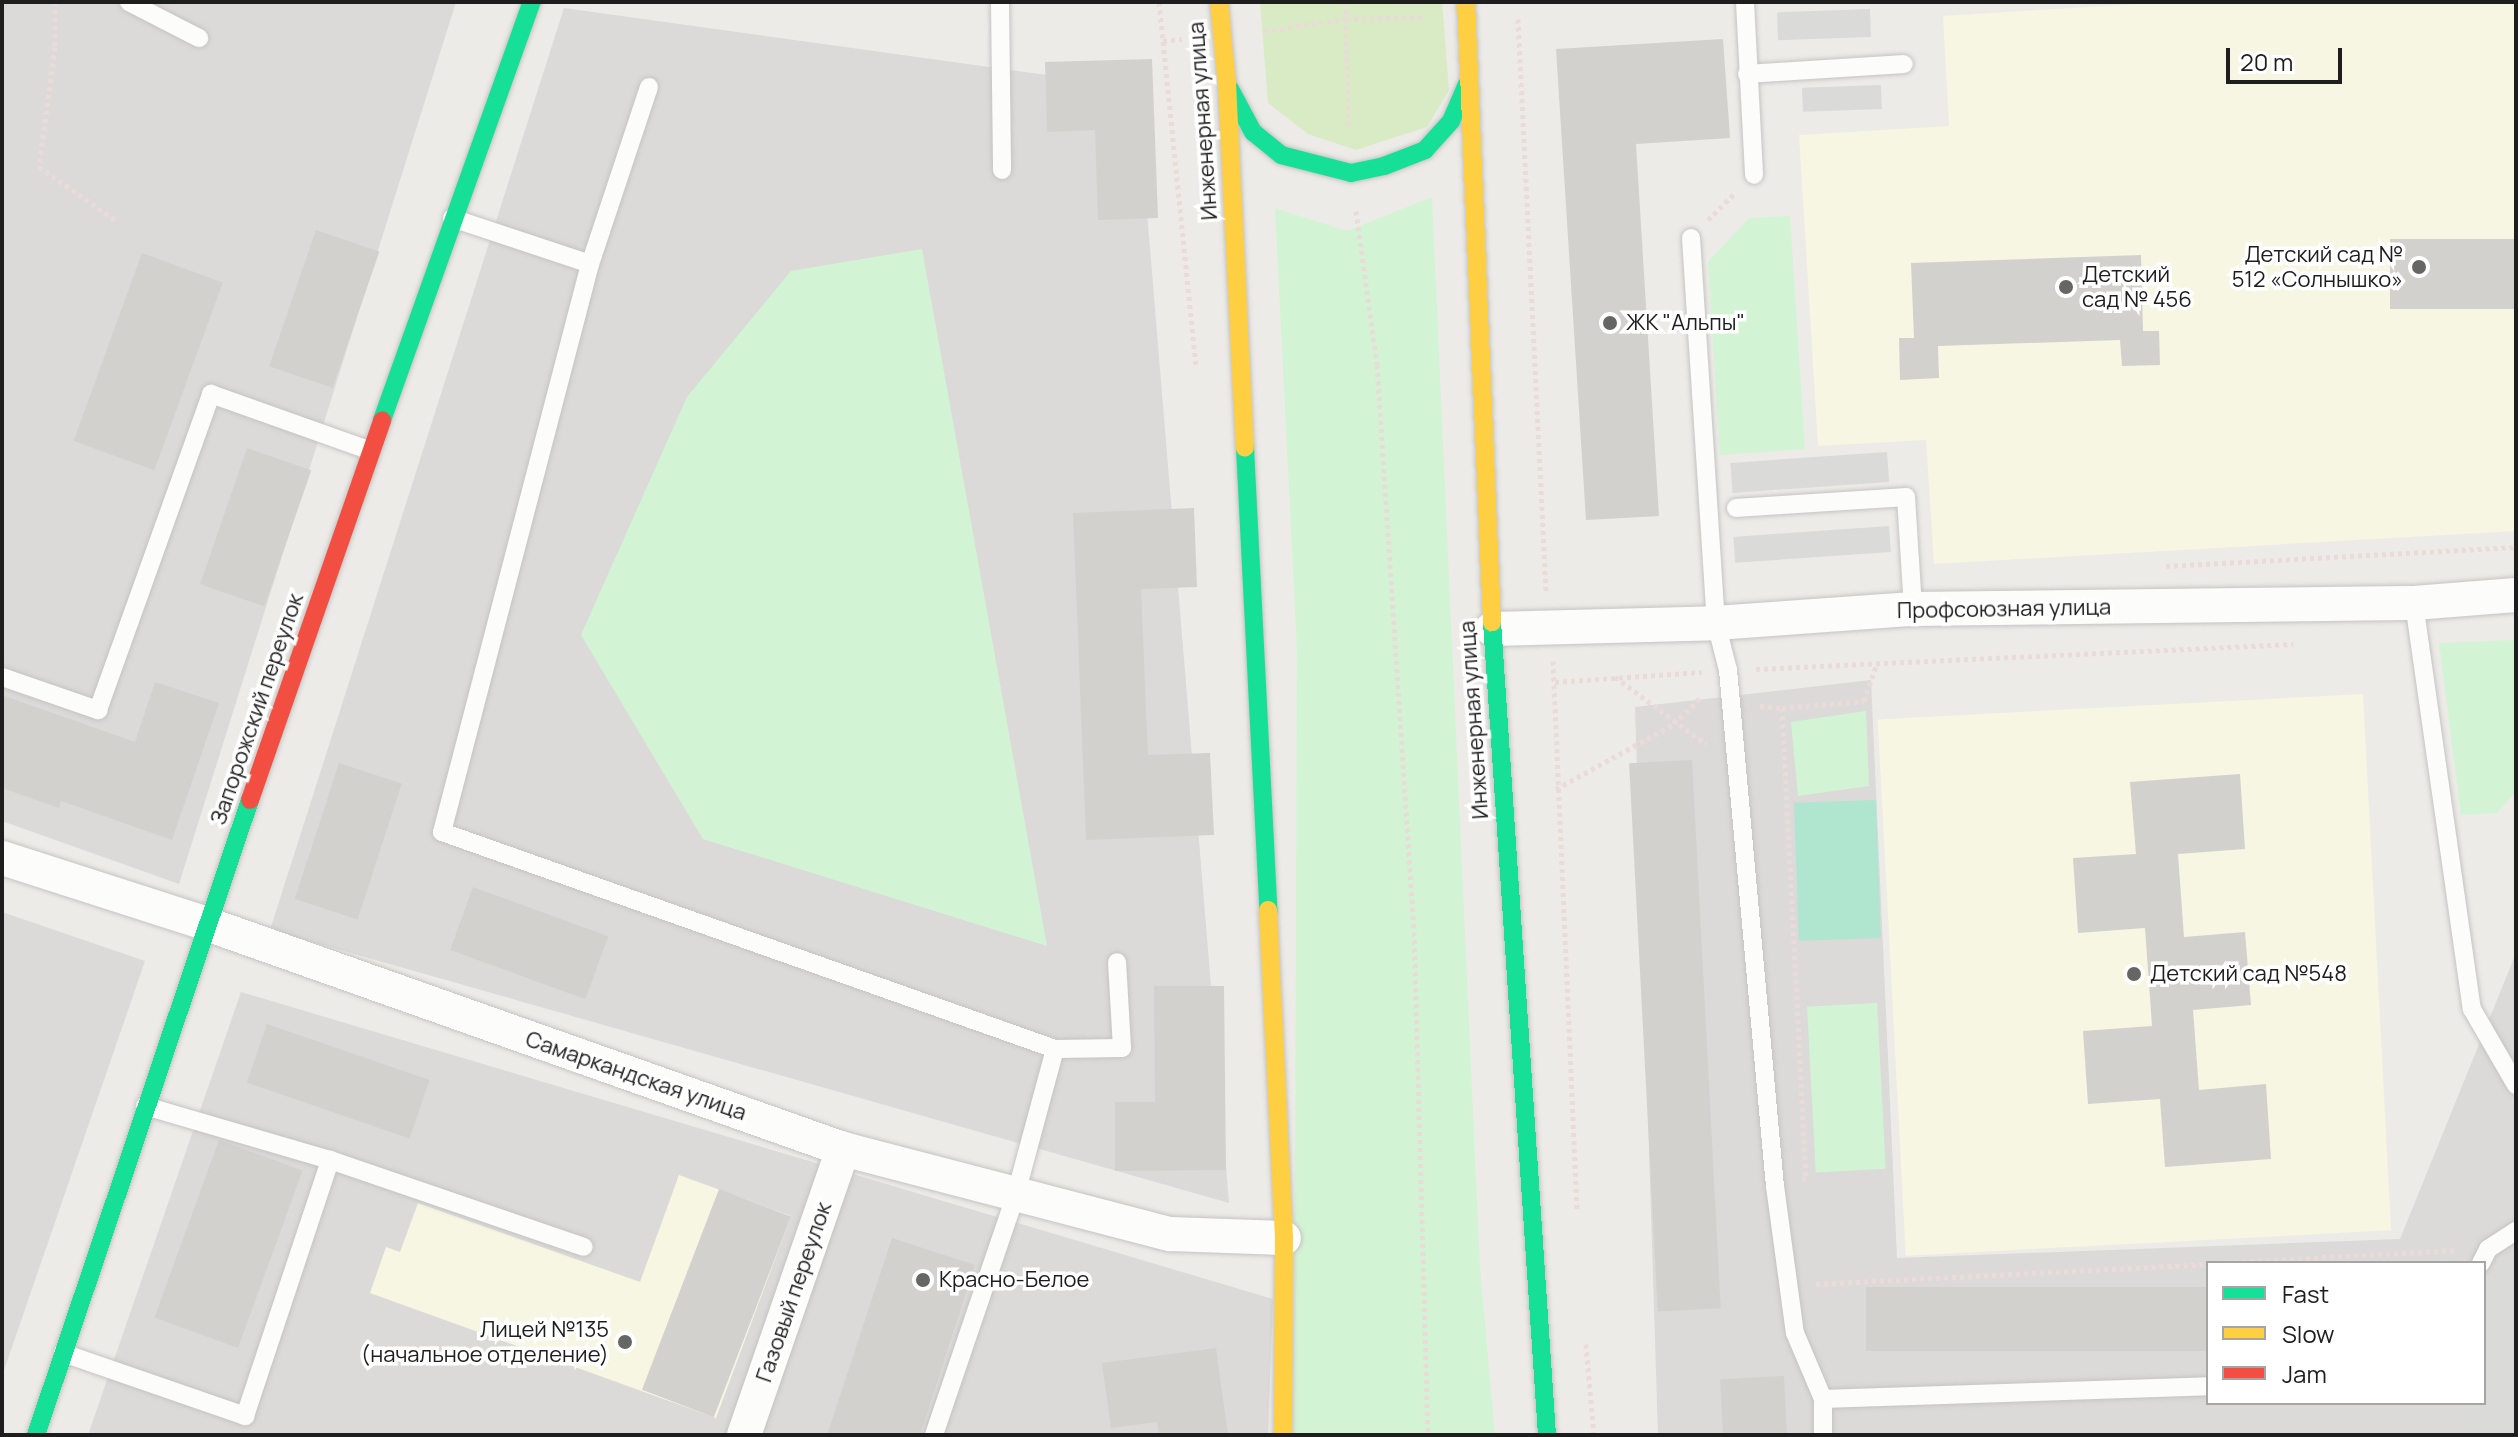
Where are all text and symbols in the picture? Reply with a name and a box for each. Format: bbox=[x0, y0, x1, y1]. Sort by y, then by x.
street label: Инженерная улица bbox=[1183, 21, 1223, 221]
scale bar bbox=[2230, 32, 2346, 82]
text: 20 m bbox=[2240, 45, 2293, 78]
place label: Детский сад № 512 «Солнышко» bbox=[2232, 241, 2403, 292]
marker: Детский сад № 512 «Солнышко» bbox=[2410, 258, 2428, 276]
place label: Детский сад № 456 bbox=[2082, 261, 2192, 312]
marker: Детский сад № 456 bbox=[2057, 278, 2075, 296]
place label: ЖК "Альпы" bbox=[1626, 310, 1746, 336]
marker: ЖК "Альпы" bbox=[1601, 314, 1619, 332]
street label: Запорожский переулок bbox=[205, 590, 309, 828]
street label: Профсоюзная улица bbox=[1897, 594, 2111, 624]
street label: Инженерная улица bbox=[1454, 620, 1494, 820]
place label: Детский сад №548 bbox=[2150, 961, 2347, 987]
marker: Детский сад №548 bbox=[2125, 965, 2143, 983]
street label: Самаркандская улица bbox=[522, 1026, 750, 1126]
street label: Газовый переулок bbox=[751, 1198, 837, 1386]
legend bbox=[2206, 1261, 2486, 1405]
place label: Красно-Белое bbox=[939, 1267, 1089, 1293]
marker: Красно-Белое bbox=[914, 1271, 932, 1289]
text: Fast bbox=[2282, 1277, 2329, 1310]
place label: Лицей №135 (начальное отделение) bbox=[361, 1316, 609, 1368]
text: Slow bbox=[2282, 1317, 2335, 1350]
marker: Лицей №135 (начальное отделение) bbox=[616, 1333, 634, 1351]
text: Jam bbox=[2282, 1357, 2327, 1390]

